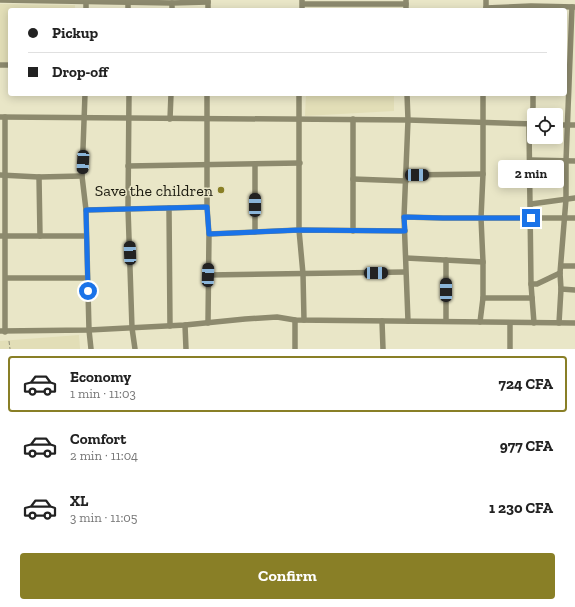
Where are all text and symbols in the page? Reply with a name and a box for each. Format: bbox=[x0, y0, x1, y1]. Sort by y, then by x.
text: Pickup bbox=[52, 24, 98, 42]
text: Drop-off bbox=[52, 63, 108, 81]
map controls bbox=[527, 108, 563, 144]
button: locate bbox=[527, 108, 563, 144]
car bbox=[76, 150, 90, 174]
callout: 2 min bbox=[498, 160, 564, 188]
text: 2 min bbox=[515, 166, 547, 181]
car bbox=[405, 169, 429, 181]
place label: Save the children bbox=[95, 181, 214, 200]
marker: Save the children bbox=[216, 185, 226, 195]
car bbox=[249, 193, 261, 217]
route end bbox=[522, 209, 540, 227]
car bbox=[124, 241, 136, 265]
car bbox=[202, 263, 214, 287]
car bbox=[364, 267, 388, 279]
car bbox=[440, 278, 452, 302]
route start bbox=[79, 282, 97, 300]
icon: car bbox=[22, 366, 58, 402]
text: Economy bbox=[70, 368, 131, 386]
text: 724 CFA bbox=[499, 375, 553, 393]
text: 1 min · 11:03 bbox=[70, 386, 136, 401]
icon: car bbox=[22, 428, 58, 464]
text: Comfort bbox=[70, 430, 126, 448]
text: 977 CFA bbox=[500, 437, 553, 455]
text: 2 min · 11:04 bbox=[70, 448, 138, 463]
icon: car bbox=[22, 490, 58, 526]
text: XL bbox=[70, 492, 88, 510]
text: 1 230 CFA bbox=[489, 499, 553, 517]
text: 3 min · 11:05 bbox=[70, 510, 137, 525]
button: Confirm bbox=[20, 553, 555, 599]

